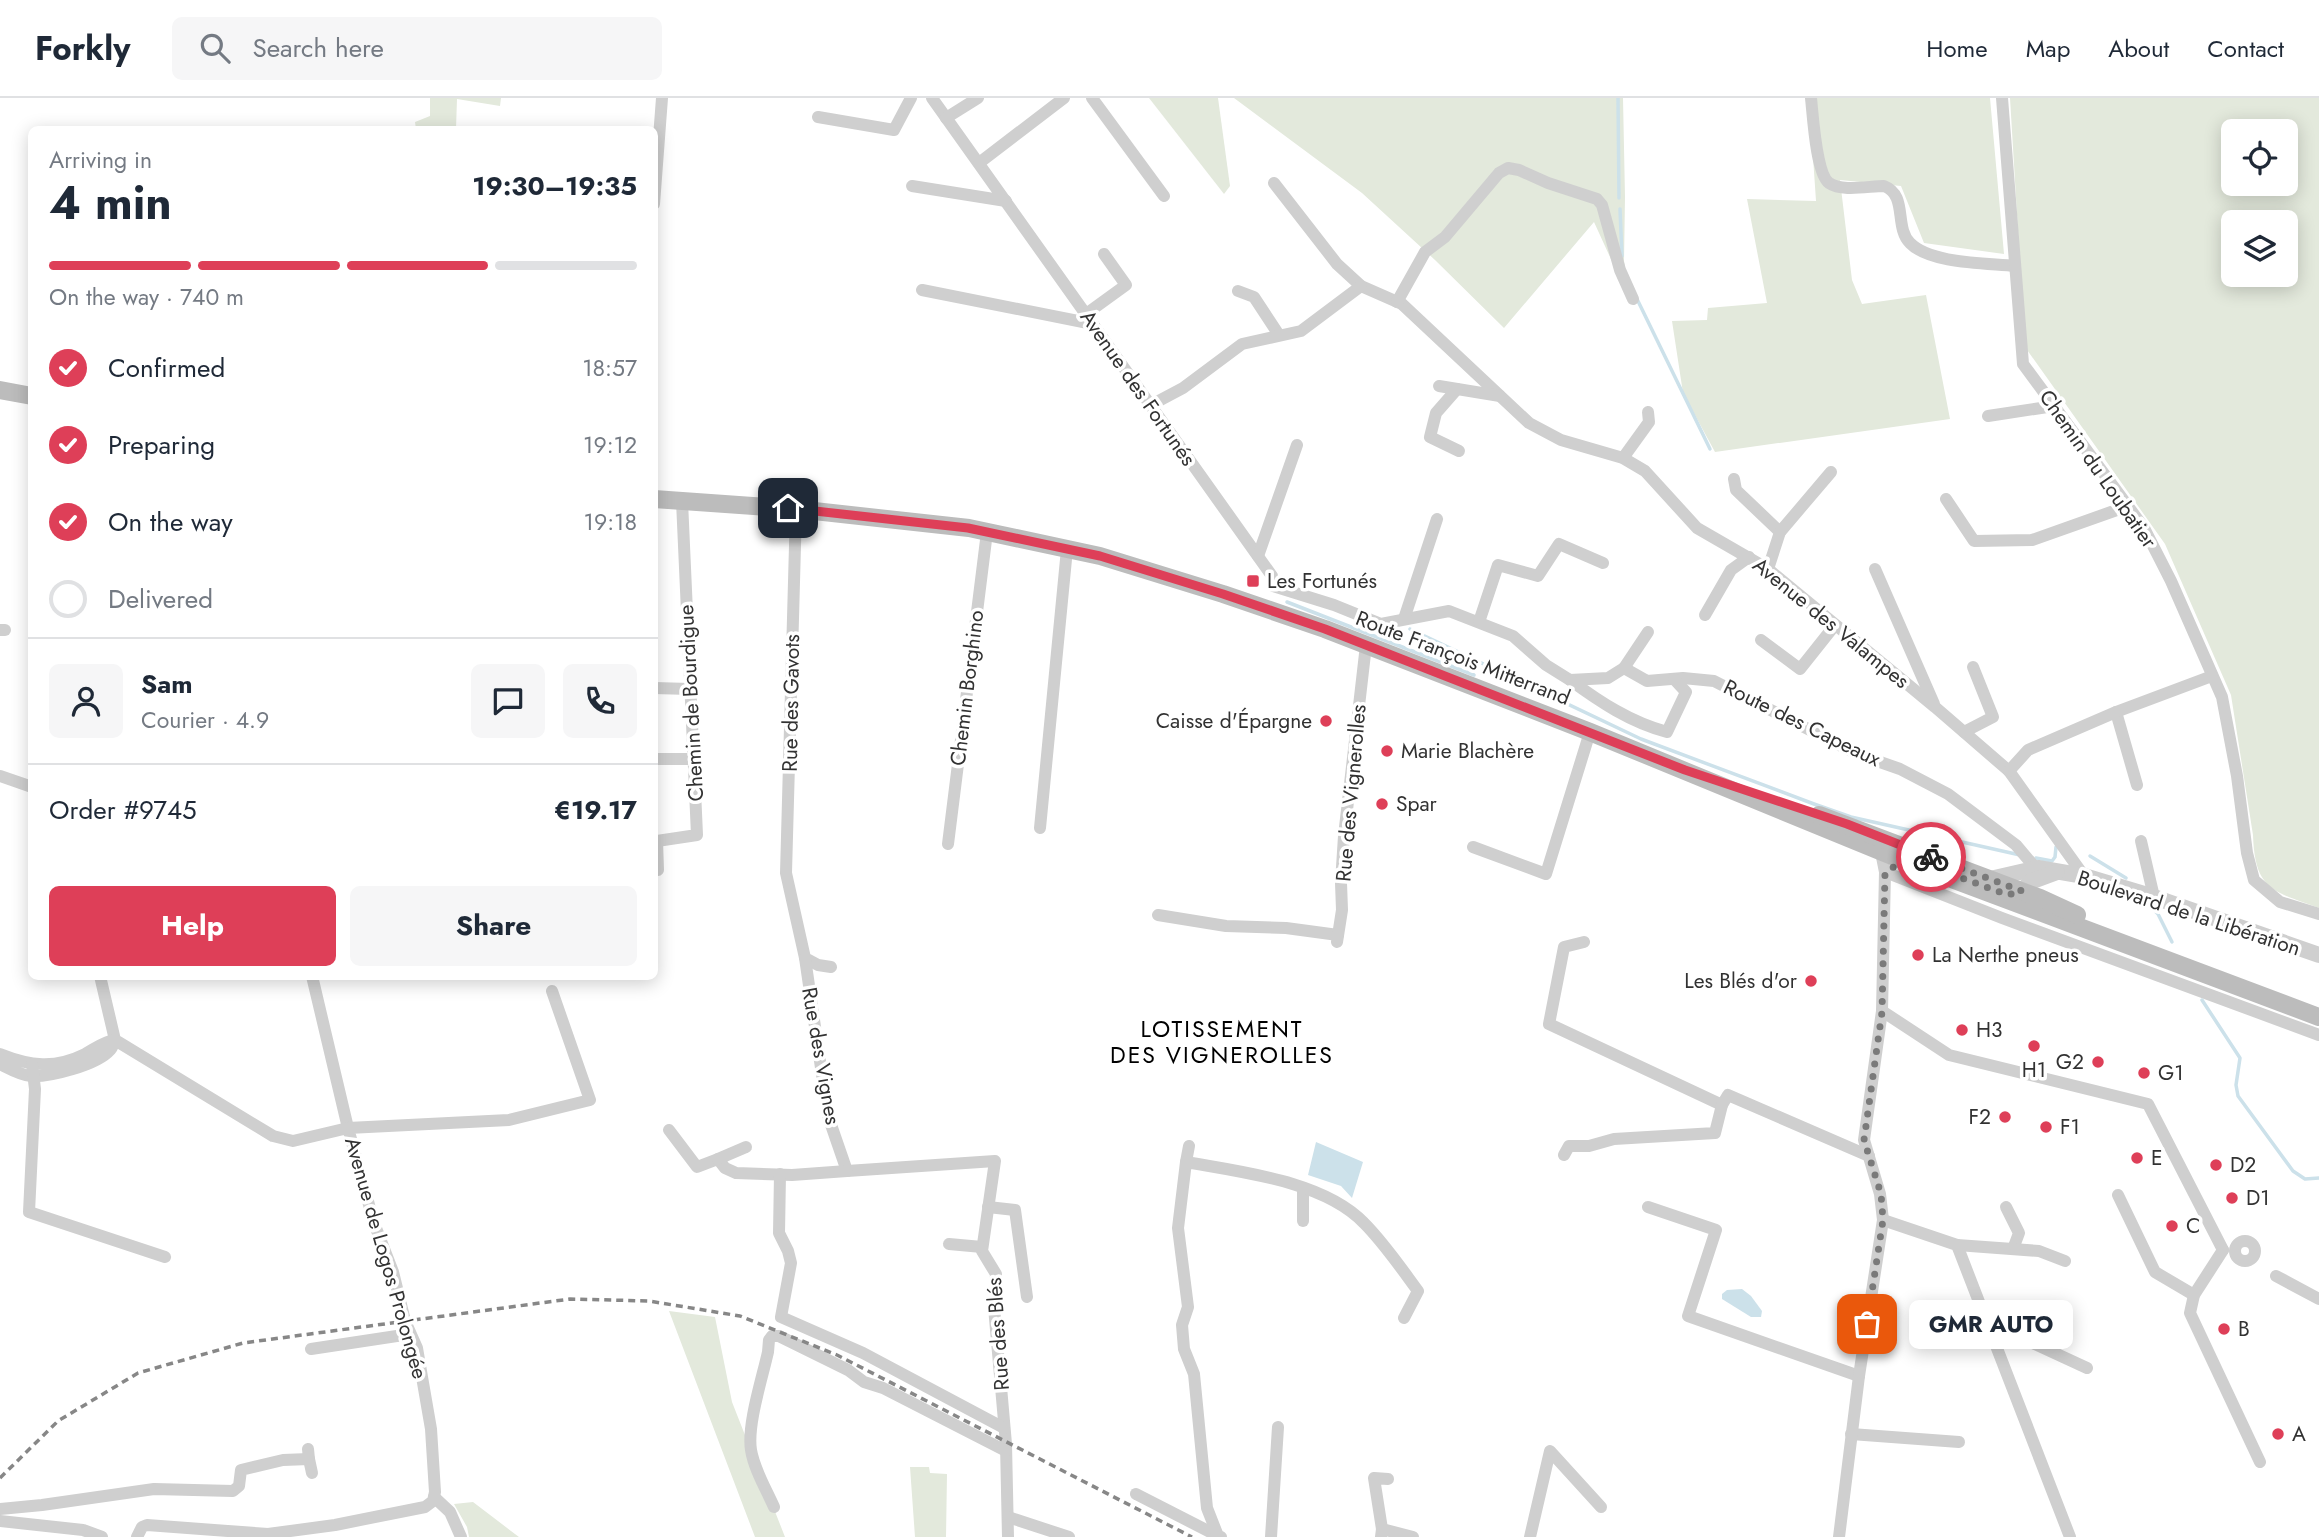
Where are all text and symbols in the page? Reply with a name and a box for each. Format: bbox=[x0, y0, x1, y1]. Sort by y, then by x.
search box bbox=[172, 17, 662, 80]
text: Forkly bbox=[35, 25, 130, 72]
icon: search bbox=[196, 29, 234, 67]
text: Search here bbox=[252, 29, 384, 67]
text: Home bbox=[1926, 31, 1988, 66]
text: Map bbox=[2026, 31, 2070, 66]
text: About bbox=[2108, 31, 2169, 66]
text: Contact bbox=[2207, 31, 2284, 66]
map controls bbox=[2221, 119, 2298, 287]
button: locate bbox=[2221, 119, 2298, 196]
text: Arriving in bbox=[49, 143, 152, 177]
text: 19:30–19:35 bbox=[472, 167, 637, 205]
text: 4 min bbox=[49, 170, 172, 236]
button: layers bbox=[2221, 210, 2298, 287]
text: On the way · 740 m bbox=[49, 280, 244, 314]
street label: Avenue des Fortunés bbox=[1073, 304, 1203, 472]
icon: check bbox=[49, 349, 87, 387]
text: Confirmed bbox=[108, 349, 225, 387]
text: 18:57 bbox=[582, 351, 637, 385]
street label: Chemin du Loubatier bbox=[2032, 384, 2164, 555]
icon: check bbox=[49, 426, 87, 464]
text: Preparing bbox=[108, 426, 215, 464]
text: 19:12 bbox=[583, 428, 637, 462]
pin bbox=[758, 478, 818, 538]
icon: home bbox=[769, 489, 807, 527]
icon: check bbox=[49, 503, 87, 541]
text: On the way bbox=[108, 503, 233, 541]
text: 19:18 bbox=[584, 505, 637, 539]
street label: Avenue des Valampes bbox=[1746, 550, 1916, 696]
place label: Les Fortunés bbox=[1267, 566, 1377, 596]
marker: Les Fortunés bbox=[1245, 573, 1261, 589]
text: Delivered bbox=[108, 580, 213, 618]
street label: Route François Mitterrand bbox=[1351, 603, 1575, 713]
street label: Chemin de Bourdigue bbox=[671, 604, 711, 802]
street label: Chemin Borghino bbox=[943, 609, 991, 767]
street label: Rue des Gavots bbox=[775, 634, 807, 772]
button: person bbox=[49, 664, 123, 738]
button: chat bbox=[471, 664, 545, 738]
button: phone bbox=[563, 664, 637, 738]
text: Sam bbox=[141, 665, 193, 703]
street label: Route des Capeaux bbox=[1719, 672, 1886, 774]
text: Courier · 4.9 bbox=[141, 703, 269, 737]
street label: Rue des Vignerolles bbox=[1328, 703, 1374, 883]
place label: Caisse d'Épargne bbox=[1156, 706, 1312, 736]
marker: Caisse d'Épargne bbox=[1318, 713, 1334, 729]
place label: Marie Blachère bbox=[1401, 736, 1534, 766]
marker: Marie Blachère bbox=[1379, 743, 1395, 759]
place label: Spar bbox=[1396, 789, 1438, 819]
text: Order #9745 bbox=[49, 791, 197, 829]
text: €19.17 bbox=[554, 791, 637, 829]
marker: Spar bbox=[1374, 796, 1390, 812]
courier bbox=[1896, 822, 1966, 892]
icon: bike bbox=[1912, 838, 1950, 876]
street label: Boulevard de la Libération bbox=[2074, 863, 2304, 963]
button: Help bbox=[49, 886, 336, 966]
button: Share bbox=[350, 886, 637, 966]
place label: La Nerthe pneus bbox=[1932, 940, 2079, 970]
marker: La Nerthe pneus bbox=[1910, 947, 1926, 963]
place label: Les Blés d'or bbox=[1684, 966, 1798, 996]
marker: Les Blés d'or bbox=[1803, 973, 1819, 989]
street label: Rue des Vignes bbox=[794, 985, 848, 1127]
district label: LOTISSEMENT DES VIGNEROLLES bbox=[1110, 1012, 1334, 1072]
place label: H3 bbox=[1976, 1015, 2002, 1045]
marker: H3 bbox=[1954, 1022, 1970, 1038]
marker: H1 bbox=[2026, 1038, 2042, 1054]
place label: G2 bbox=[2056, 1047, 2084, 1077]
marker: G2 bbox=[2090, 1054, 2106, 1070]
place label: H1 bbox=[2022, 1055, 2046, 1085]
place label: G1 bbox=[2158, 1058, 2184, 1088]
marker: G1 bbox=[2136, 1065, 2152, 1081]
place label: F2 bbox=[1969, 1102, 1991, 1132]
marker: F2 bbox=[1997, 1109, 2013, 1125]
place label: F1 bbox=[2060, 1112, 2080, 1142]
marker: F1 bbox=[2038, 1119, 2054, 1135]
street label: Avenue de Logos Prolongée bbox=[337, 1134, 435, 1383]
place label: E bbox=[2151, 1143, 2163, 1173]
marker: E bbox=[2129, 1150, 2145, 1166]
place label: D2 bbox=[2230, 1150, 2256, 1180]
marker: D2 bbox=[2208, 1157, 2224, 1173]
place label: D1 bbox=[2246, 1183, 2270, 1213]
marker: D1 bbox=[2224, 1190, 2240, 1206]
place label: C bbox=[2186, 1211, 2200, 1241]
marker: C bbox=[2164, 1218, 2180, 1234]
street label: Rue des Blés bbox=[979, 1276, 1017, 1392]
pin bbox=[1837, 1294, 1897, 1354]
callout: GMR AUTO bbox=[1909, 1300, 2074, 1348]
icon: bag bbox=[1848, 1305, 1886, 1343]
text: GMR AUTO bbox=[1929, 1307, 2053, 1341]
place label: B bbox=[2238, 1314, 2250, 1344]
marker: B bbox=[2216, 1321, 2232, 1337]
place label: A bbox=[2292, 1419, 2306, 1449]
marker: A bbox=[2270, 1426, 2286, 1442]

